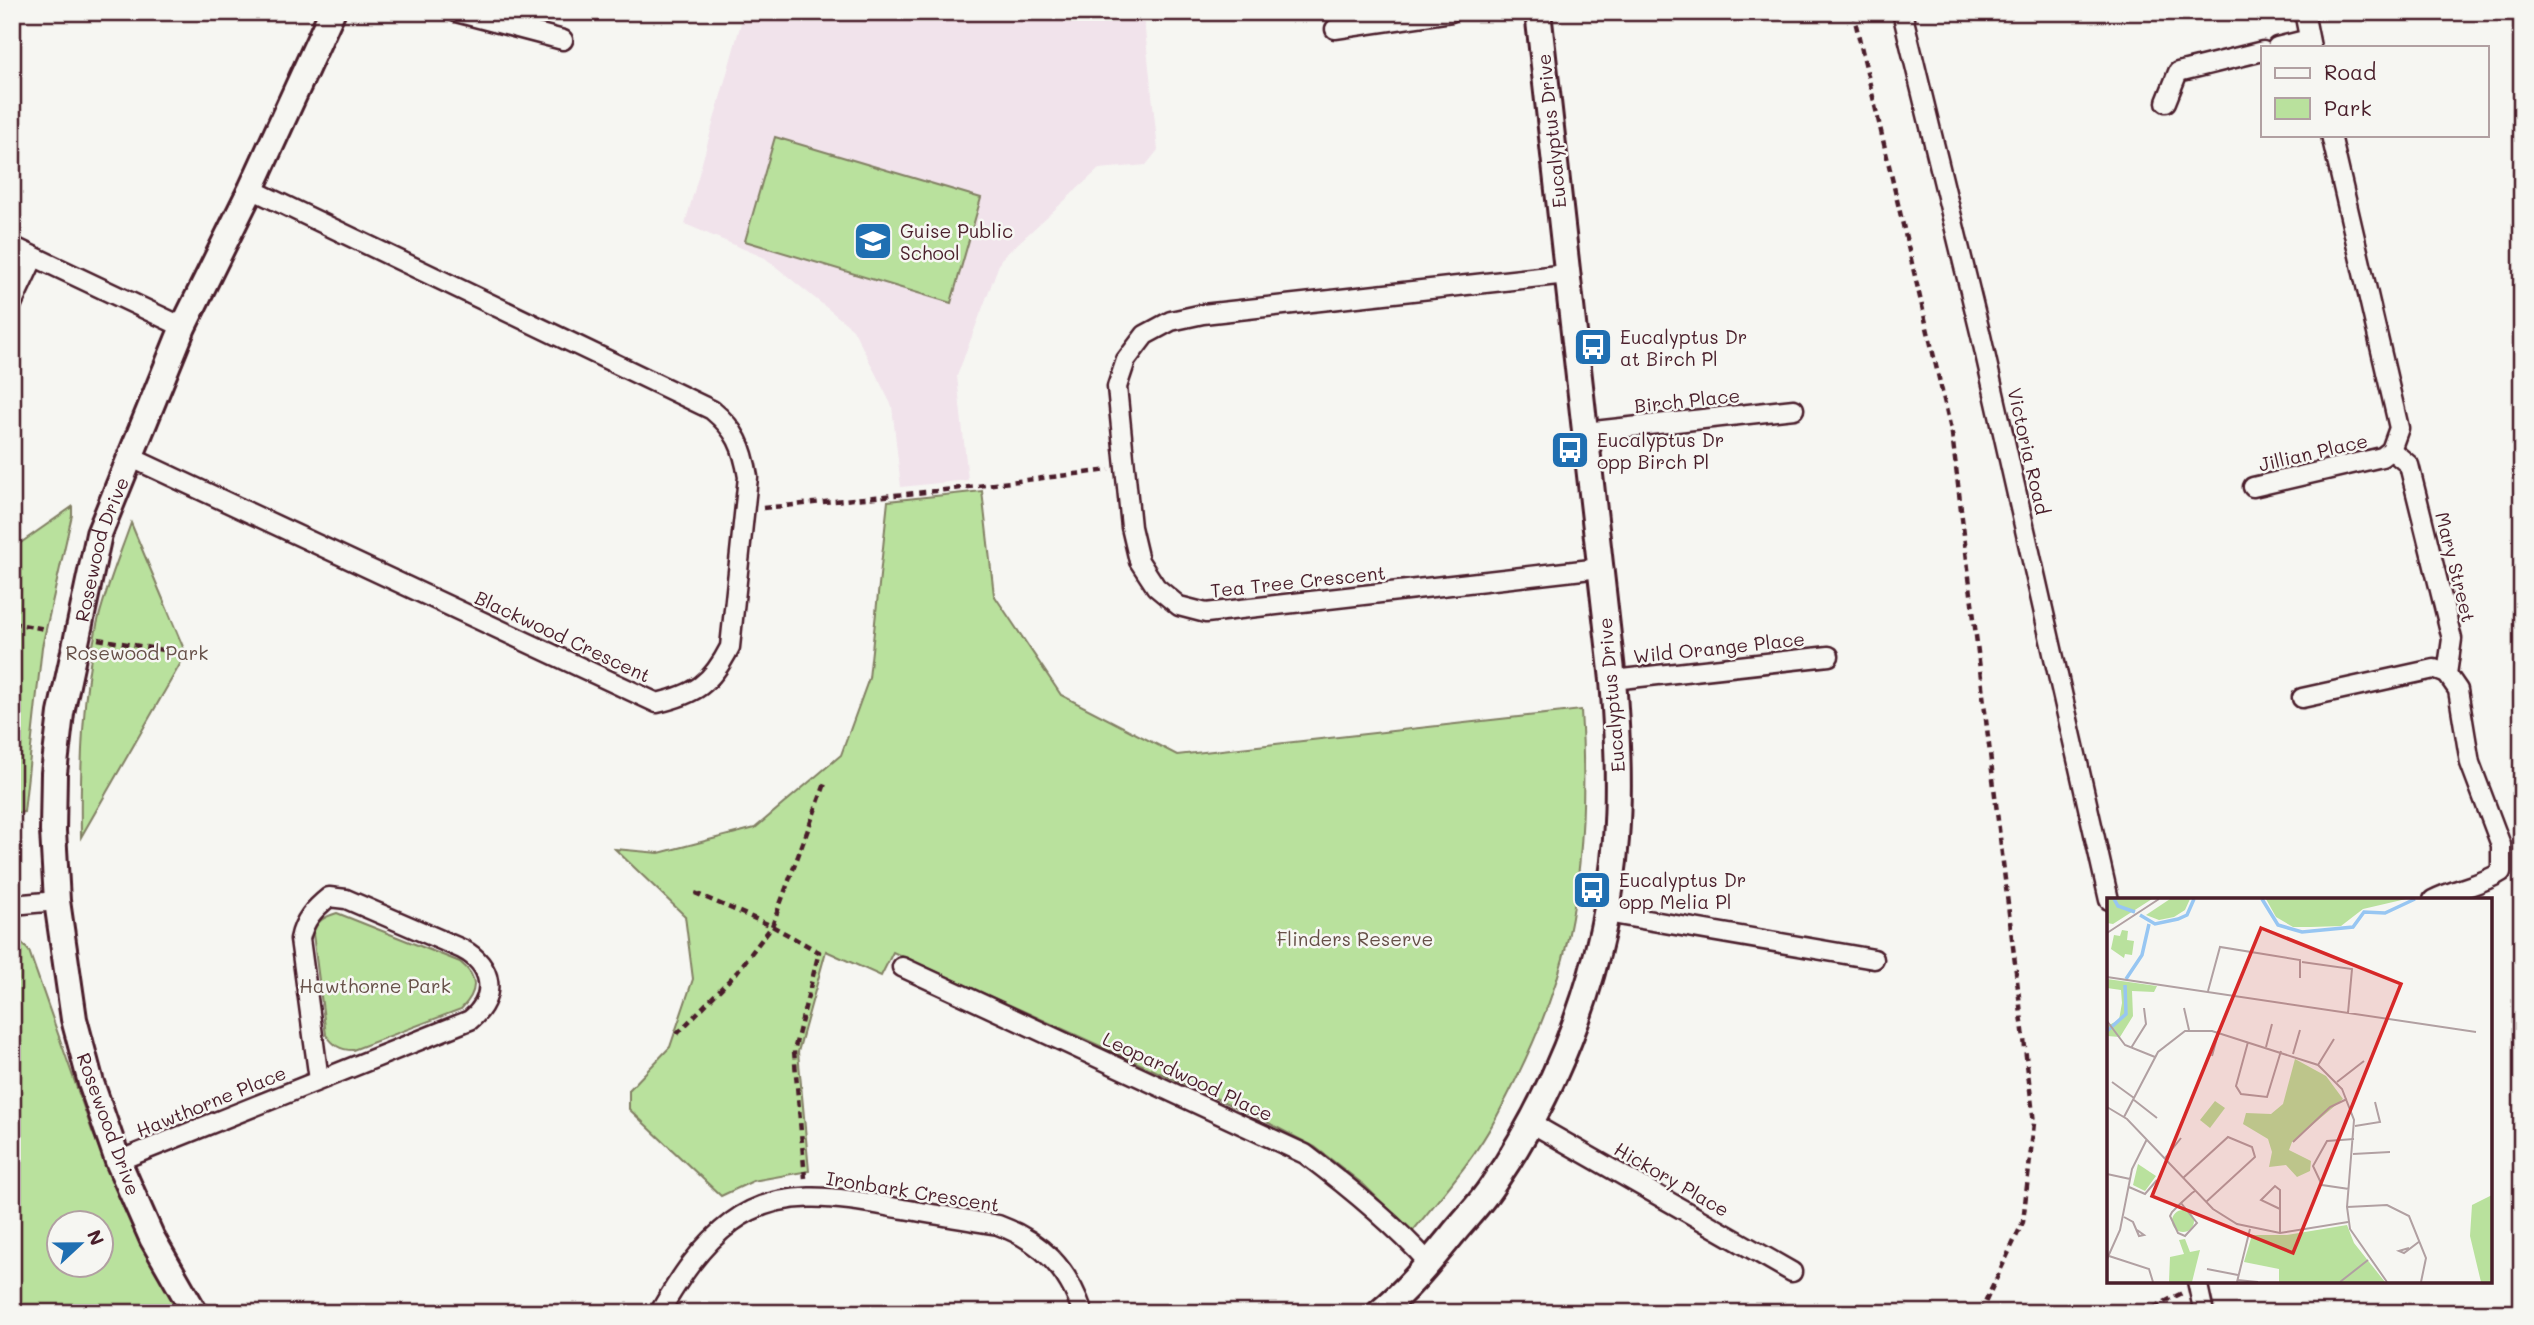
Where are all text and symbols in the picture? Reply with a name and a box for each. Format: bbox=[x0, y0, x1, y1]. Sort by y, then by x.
legend bbox=[2261, 46, 2488, 136]
street label: Eucalyptus Drive bbox=[1530, 53, 1572, 209]
text: Road bbox=[2324, 58, 2376, 85]
text: Park bbox=[2324, 94, 2372, 121]
place label: Guise Public School bbox=[900, 218, 1013, 265]
school or university icon: Guise Public School bbox=[852, 220, 894, 262]
place label: Eucalyptus Dr at Birch Pl bbox=[1620, 324, 1747, 371]
bus stop icon: Eucalyptus Dr at Birch Pl bbox=[1572, 326, 1614, 368]
street label: Birch Place bbox=[1633, 382, 1741, 418]
street label: Victoria Road bbox=[2002, 385, 2056, 517]
place label: Eucalyptus Dr opp Birch Pl bbox=[1597, 427, 1724, 474]
street label: Jillian Place bbox=[2256, 427, 2370, 477]
bus stop icon: Eucalyptus Dr opp Birch Pl bbox=[1549, 429, 1591, 471]
street label: Rosewood Drive bbox=[68, 473, 134, 624]
street label: Mary Street bbox=[2430, 509, 2482, 625]
street label: Tea Tree Crescent bbox=[1209, 559, 1387, 603]
street label: Blackwood Crescent bbox=[471, 584, 655, 688]
street label: Eucalyptus Drive bbox=[1592, 617, 1630, 773]
street label: Wild Orange Place bbox=[1632, 626, 1806, 668]
park label: Rosewood Park bbox=[66, 640, 208, 665]
place label: Eucalyptus Dr opp Melia Pl bbox=[1619, 867, 1746, 914]
bus stop icon: Eucalyptus Dr opp Melia Pl bbox=[1571, 869, 1613, 911]
inset map bbox=[2107, 898, 2492, 1283]
park label: Flinders Reserve bbox=[1277, 926, 1433, 951]
park label: Hawthorne Park bbox=[299, 973, 451, 998]
street label: Leopardwood Place bbox=[1099, 1026, 1277, 1126]
street label: Rosewood Drive bbox=[72, 1049, 146, 1199]
street label: Hawthorne Place bbox=[132, 1060, 290, 1142]
street label: Hickory Place bbox=[1610, 1136, 1734, 1222]
street label: Ironbark Crescent bbox=[825, 1165, 1001, 1217]
north arrow bbox=[46, 1210, 116, 1280]
text: N bbox=[82, 1226, 111, 1249]

